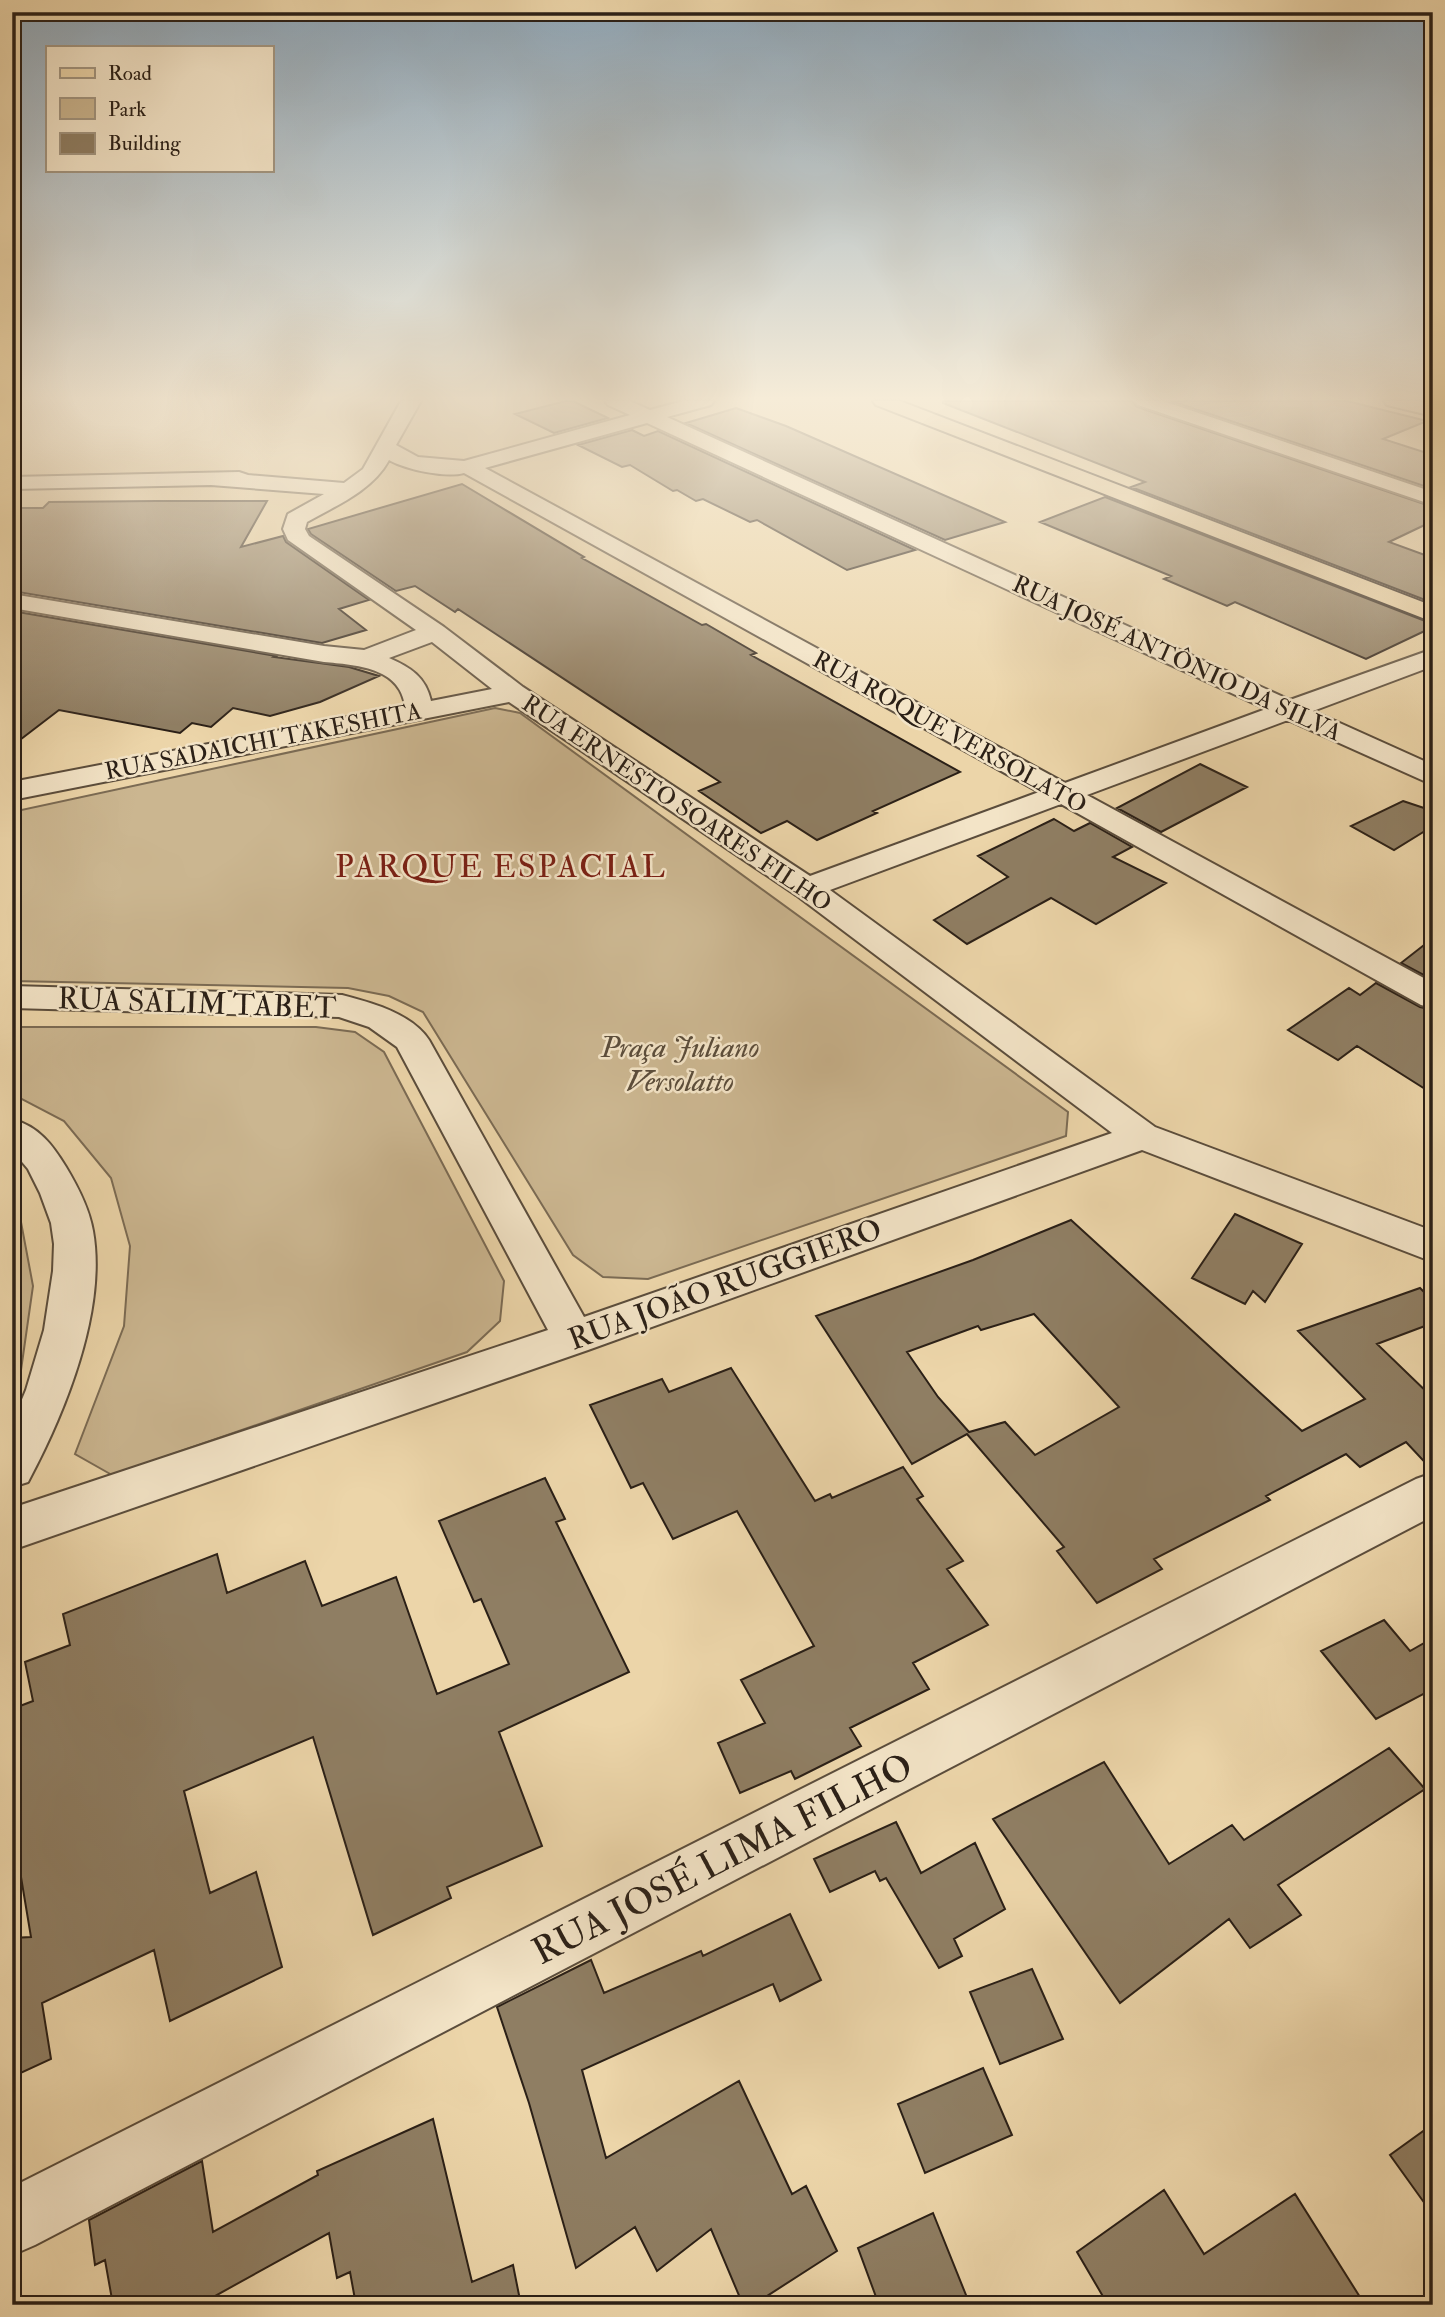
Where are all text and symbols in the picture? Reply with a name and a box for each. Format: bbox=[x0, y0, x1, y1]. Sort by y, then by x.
legend bbox=[46, 46, 273, 172]
text: Road bbox=[108, 60, 153, 87]
text: Park bbox=[108, 96, 146, 123]
text: Building bbox=[108, 130, 181, 157]
street label: RUA JOSÉ ANTÔNIO DA SILVA bbox=[1007, 568, 1347, 748]
street label: RUA ROQUE VERSOLATO bbox=[807, 644, 1092, 821]
street label: RUA ERNESTO SOARES FILHO bbox=[516, 688, 838, 919]
street label: RUA SADAICHI TAKESHITA bbox=[102, 696, 424, 787]
district label: PARQUE ESPACIAL bbox=[335, 847, 667, 887]
street label: RUA SALIM TABET bbox=[57, 980, 337, 1027]
park label: Praça Juliano Versolatto bbox=[600, 1029, 760, 1100]
street label: RUA JOÃO RUGGIERO bbox=[563, 1211, 887, 1358]
street label: RUA JOSÉ LIMA FILHO bbox=[525, 1743, 921, 1976]

